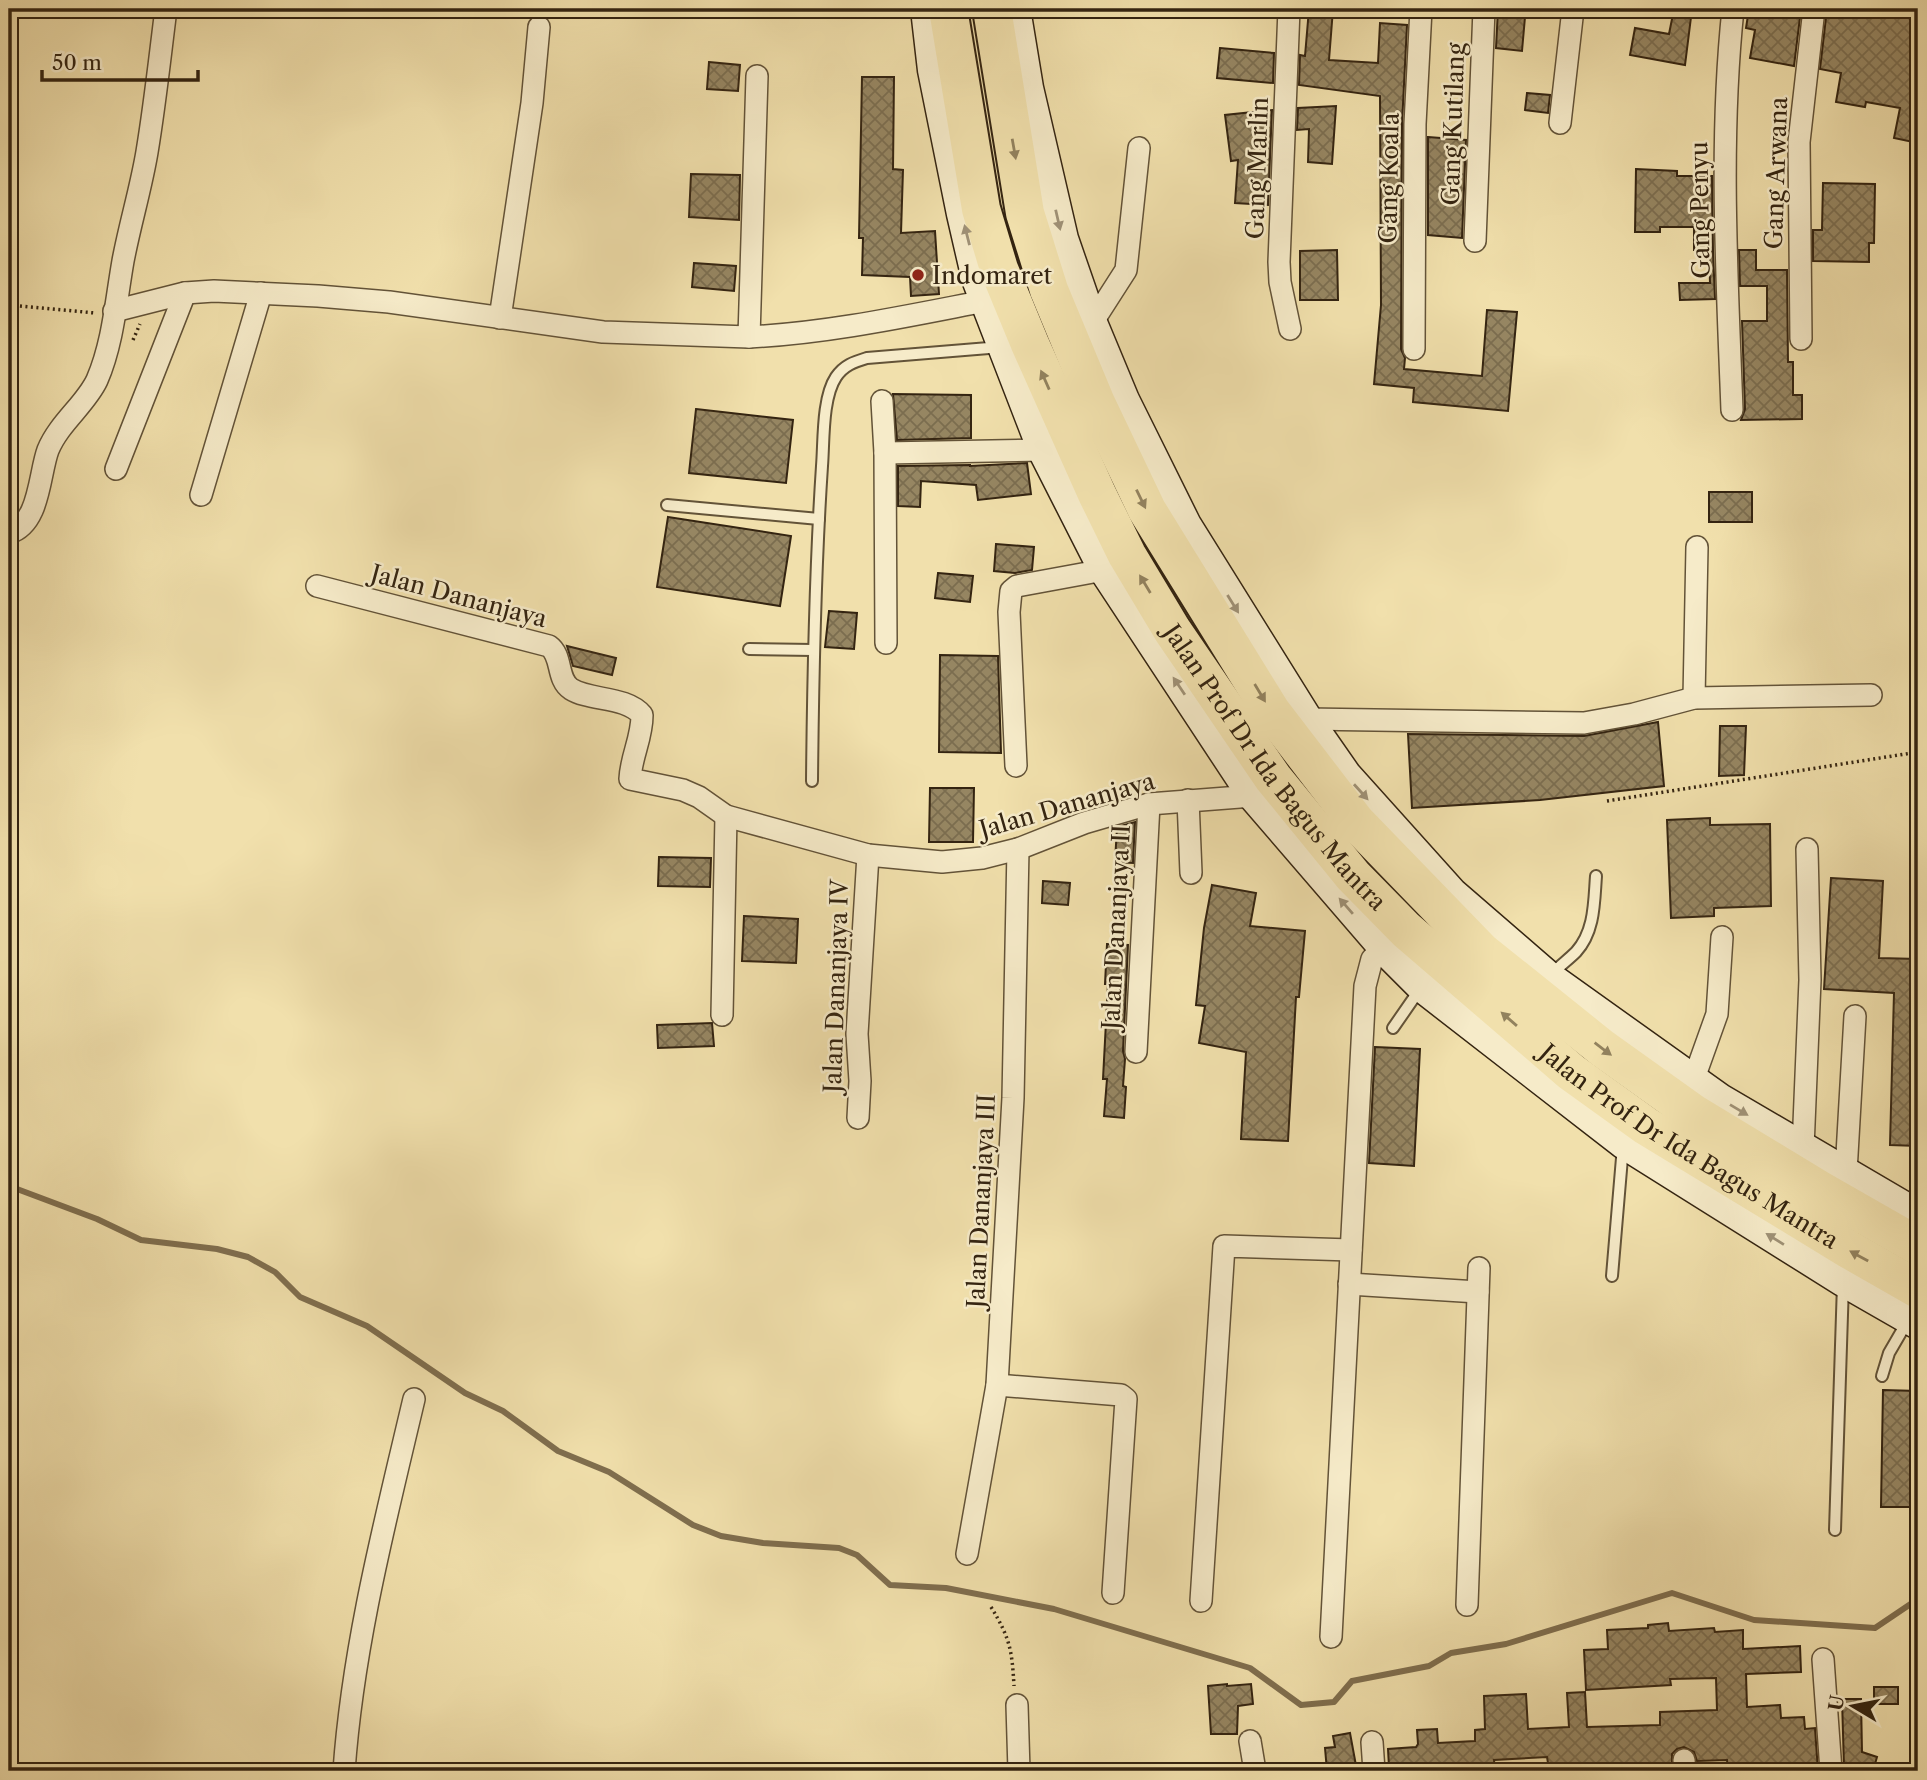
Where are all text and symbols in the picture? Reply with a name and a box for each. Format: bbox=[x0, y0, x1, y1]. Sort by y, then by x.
scale bar bbox=[42, 38, 198, 82]
street label: Gang Kutilang bbox=[1436, 42, 1470, 206]
text: 50 m bbox=[52, 50, 102, 75]
street label: Gang Marlin bbox=[1240, 96, 1274, 240]
street label: Gang Arwana bbox=[1759, 96, 1793, 250]
street label: Gang Koala bbox=[1373, 112, 1405, 244]
one-way arrow bbox=[1009, 138, 1020, 160]
street label: Gang Penyu bbox=[1684, 141, 1716, 279]
one-way arrow bbox=[1053, 209, 1064, 231]
one-way arrow bbox=[961, 224, 972, 246]
place label: Indomaret bbox=[932, 261, 1053, 290]
marker: Indomaret bbox=[910, 267, 926, 283]
one-way arrow bbox=[1039, 370, 1051, 390]
one-way arrow bbox=[1136, 489, 1147, 509]
street label: Jalan Dananjaya bbox=[364, 558, 551, 634]
one-way arrow bbox=[1138, 575, 1151, 594]
one-way arrow bbox=[1226, 594, 1239, 613]
street label: Jalan Prof Dr Ida Bagus Mantra bbox=[1156, 615, 1393, 916]
one-way arrow bbox=[1172, 677, 1186, 695]
one-way arrow bbox=[1254, 684, 1267, 703]
street label: Jalan Dananjaya bbox=[972, 766, 1158, 845]
one-way arrow bbox=[1352, 783, 1368, 800]
street label: Jalan Dananjaya II bbox=[1096, 824, 1136, 1034]
street label: Jalan Dananjaya IV bbox=[818, 878, 854, 1097]
one-way arrow bbox=[1339, 897, 1354, 914]
one-way arrow bbox=[1500, 1011, 1518, 1027]
street label: Jalan Prof Dr Ida Bagus Mantra bbox=[1531, 1035, 1844, 1255]
one-way arrow bbox=[1594, 1041, 1612, 1056]
street label: Jalan Dananjaya III bbox=[961, 1093, 1001, 1313]
one-way arrow bbox=[1730, 1104, 1749, 1117]
one-way arrow bbox=[1766, 1233, 1785, 1246]
one-way arrow bbox=[1849, 1250, 1869, 1262]
north arrow bbox=[1818, 1672, 1888, 1742]
text: U bbox=[1824, 1693, 1850, 1713]

